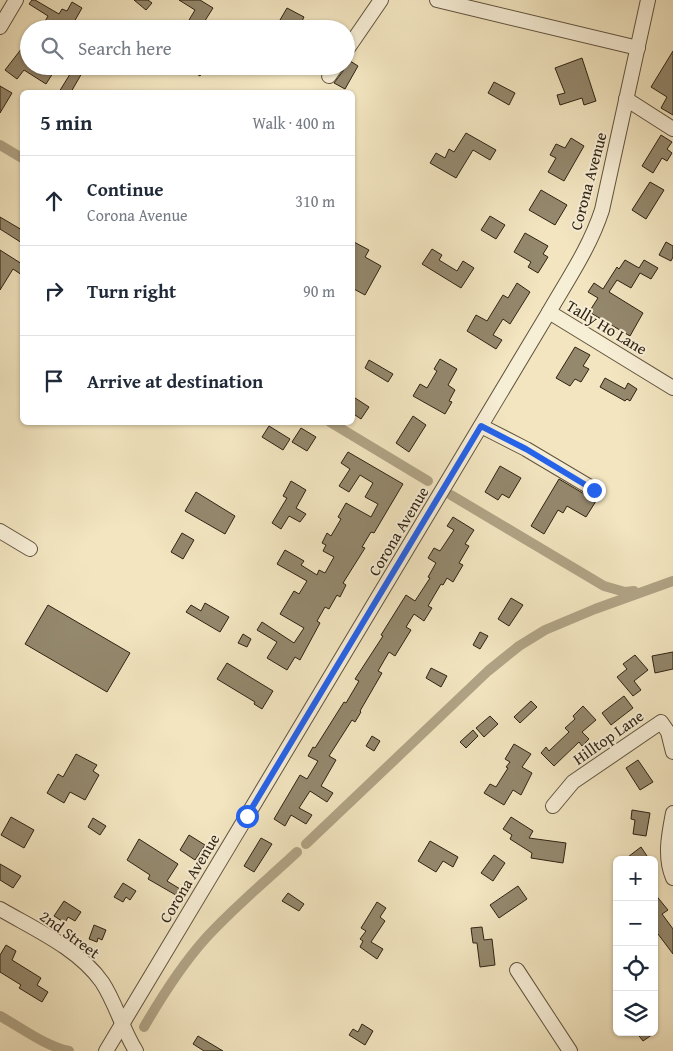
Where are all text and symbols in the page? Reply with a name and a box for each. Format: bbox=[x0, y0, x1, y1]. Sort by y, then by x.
search box bbox=[20, 20, 355, 75]
icon: search bbox=[38, 34, 66, 62]
text: Search here bbox=[78, 34, 172, 62]
text: 5 min bbox=[40, 107, 92, 138]
text: Walk · 400 m bbox=[252, 111, 335, 135]
street label: Corona Avenue bbox=[563, 129, 613, 233]
text: Continue bbox=[87, 175, 164, 203]
icon: ahead bbox=[40, 187, 68, 215]
text: 310 m bbox=[295, 189, 335, 213]
text: Corona Avenue bbox=[87, 203, 188, 227]
icon: right bbox=[40, 277, 68, 305]
text: Turn right bbox=[87, 277, 176, 305]
text: 90 m bbox=[303, 279, 335, 303]
street label: Tally Ho Lane bbox=[562, 293, 652, 361]
icon: arrive bbox=[40, 367, 68, 395]
text: Arrive at destination bbox=[87, 367, 263, 395]
route end bbox=[583, 479, 606, 502]
street label: Corona Avenue bbox=[362, 482, 434, 580]
street label: Hilltop Lane bbox=[568, 704, 648, 770]
route start bbox=[236, 805, 259, 828]
street label: Corona Avenue bbox=[153, 829, 225, 927]
map controls bbox=[613, 856, 658, 1036]
button: + bbox=[613, 856, 658, 901]
button: − bbox=[613, 901, 658, 946]
street label: 2nd Street bbox=[35, 904, 105, 964]
button: locate bbox=[613, 946, 658, 991]
button: layers bbox=[613, 991, 658, 1036]

